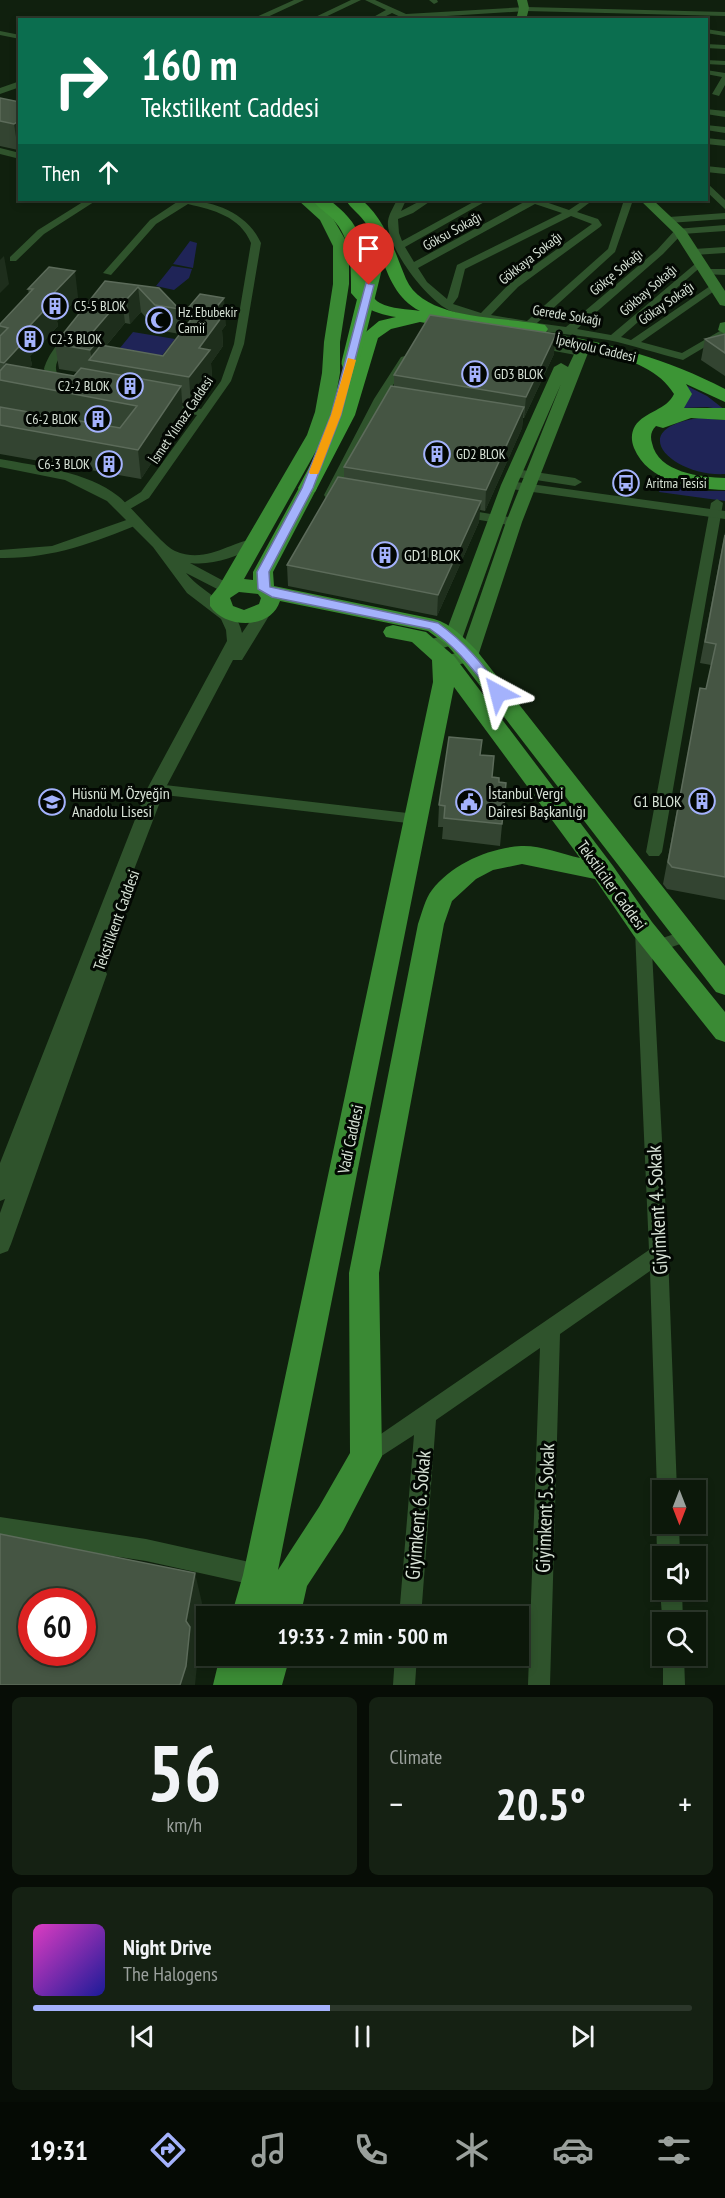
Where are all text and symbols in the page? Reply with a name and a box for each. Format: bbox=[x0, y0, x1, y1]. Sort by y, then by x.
text: 160 m bbox=[141, 37, 238, 92]
icon: right bbox=[42, 42, 120, 120]
text: Tekstilkent Caddesi bbox=[141, 90, 319, 124]
icon: ahead bbox=[92, 156, 125, 189]
text: Then bbox=[42, 159, 80, 187]
street label: Göksu Sokağı bbox=[420, 208, 484, 254]
pin bbox=[343, 223, 394, 285]
street label: Gökkaya Sokağı bbox=[495, 228, 565, 288]
icon: arrive bbox=[352, 232, 385, 265]
street label: Gökçe Sokağı bbox=[586, 245, 646, 299]
street label: Gökbay Sokağı bbox=[616, 260, 680, 320]
street label: Gökay Sokağı bbox=[635, 277, 697, 329]
building icon: C5-5 BLOK bbox=[40, 291, 70, 321]
place label: C5-5 BLOK bbox=[74, 297, 126, 315]
street label: Gerede Sokağı bbox=[531, 301, 603, 329]
place label: Hz. Ebubekir Camii bbox=[178, 303, 238, 337]
mosque icon: Hz. Ebubekir Camii bbox=[144, 305, 174, 335]
building icon: C2-3 BLOK bbox=[15, 324, 45, 354]
place label: C2-3 BLOK bbox=[50, 330, 102, 348]
street label: İpekyolu Caddesi bbox=[554, 330, 638, 366]
building icon: GD3 BLOK bbox=[460, 359, 490, 389]
place label: GD3 BLOK bbox=[494, 365, 544, 383]
building icon: C2-2 BLOK bbox=[115, 371, 145, 401]
street label: İsmet Yılmaz Caddesi bbox=[145, 373, 217, 467]
place label: C2-2 BLOK bbox=[58, 377, 110, 395]
building icon: C6-2 BLOK bbox=[83, 404, 113, 434]
place label: C6-2 BLOK bbox=[26, 410, 78, 428]
building icon: GD2 BLOK bbox=[422, 439, 452, 469]
place label: GD2 BLOK bbox=[456, 445, 506, 463]
building icon: C6-3 BLOK bbox=[94, 449, 124, 479]
place label: C6-3 BLOK bbox=[38, 455, 90, 473]
bus stop icon: Aritma Tesisi bbox=[611, 468, 641, 498]
place label: Aritma Tesisi bbox=[646, 474, 707, 492]
building icon: GD1 BLOK bbox=[370, 540, 400, 570]
place label: GD1 BLOK bbox=[404, 545, 461, 565]
position arrow bbox=[466, 661, 530, 725]
place label: Hüsnü M. Özyeğin Anadolu Lisesi bbox=[72, 783, 170, 821]
place label: İstanbul Vergi Dairesi Başkanlığı bbox=[488, 783, 586, 821]
building icon: G1 BLOK bbox=[687, 786, 717, 816]
school or university icon: Hüsnü M. Özyeğin Anadolu Lisesi bbox=[37, 787, 67, 817]
public building icon: İstanbul Vergi Dairesi Başkanlığı bbox=[454, 787, 484, 817]
place label: G1 BLOK bbox=[634, 791, 682, 811]
street label: Tekstilciler Caddesi bbox=[573, 836, 651, 934]
street label: Tekstilkent Caddesi bbox=[89, 867, 143, 973]
street label: Vadi Caddesi bbox=[333, 1103, 367, 1176]
street label: Giyimkent 4. Sokak bbox=[641, 1144, 673, 1275]
street label: Giyimkent 5. Sokak bbox=[530, 1443, 560, 1573]
street label: Giyimkent 6. Sokak bbox=[399, 1449, 437, 1581]
north arrow bbox=[652, 1480, 706, 1534]
map controls bbox=[652, 1480, 706, 1666]
button: sound bbox=[652, 1546, 706, 1600]
speed limit sign: 60 bbox=[18, 1588, 96, 1666]
button: search bbox=[652, 1612, 706, 1666]
text: 19:33 · 2 min · 500 m bbox=[277, 1622, 448, 1650]
text: 56 bbox=[147, 1722, 222, 1823]
text: Climate bbox=[390, 1744, 442, 1770]
text: 20.5° bbox=[496, 1774, 586, 1832]
text: − bbox=[390, 1782, 403, 1825]
text: + bbox=[678, 1782, 692, 1825]
text: km/h bbox=[167, 1812, 202, 1838]
text: Night Drive bbox=[123, 1933, 212, 1961]
text: The Halogens bbox=[123, 1961, 218, 1987]
icon: previous bbox=[126, 2020, 159, 2053]
icon: pause bbox=[346, 2020, 379, 2053]
icon: next bbox=[566, 2020, 599, 2053]
icon: directions bbox=[147, 2129, 189, 2171]
icon: music bbox=[248, 2129, 290, 2171]
icon: phone bbox=[350, 2129, 392, 2171]
icon: climate bbox=[451, 2129, 493, 2171]
icon: car bbox=[552, 2129, 594, 2171]
icon: filters bbox=[653, 2129, 695, 2171]
text: 19:31 bbox=[30, 2133, 88, 2167]

